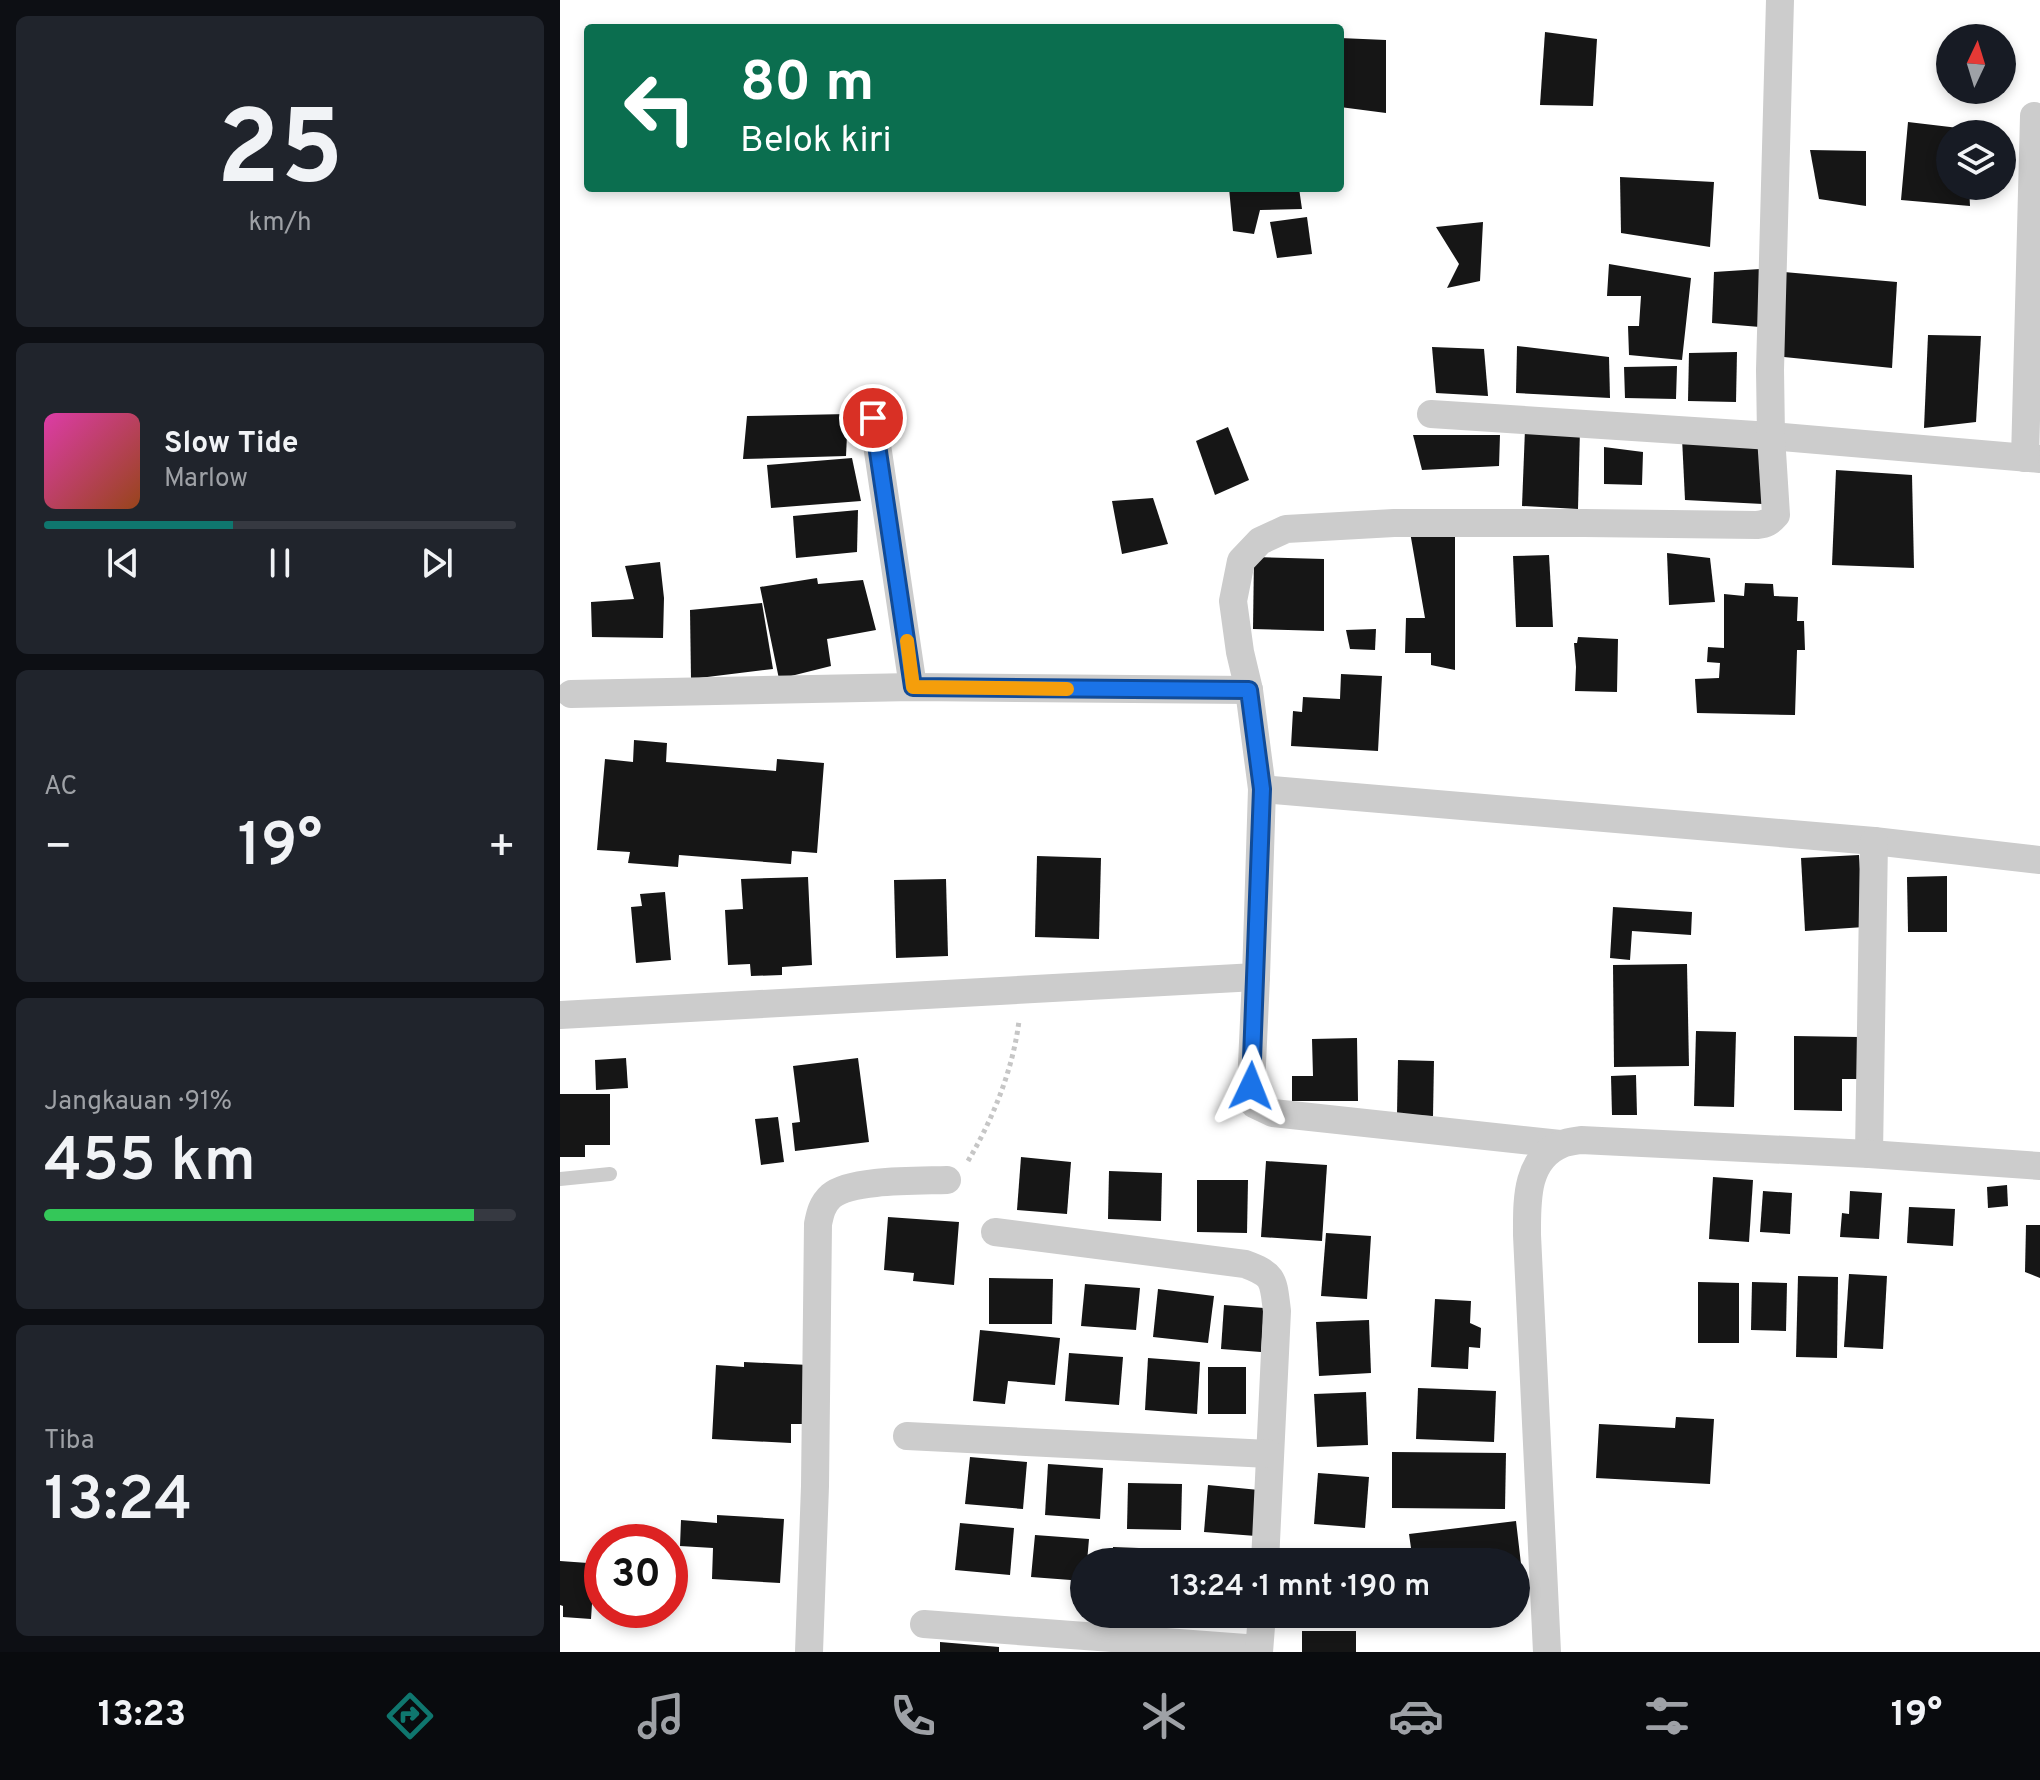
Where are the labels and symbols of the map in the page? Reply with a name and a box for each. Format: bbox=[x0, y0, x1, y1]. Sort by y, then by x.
north arrow bbox=[1936, 24, 2016, 104]
pin bbox=[839, 384, 907, 452]
position arrow bbox=[1209, 1044, 1293, 1128]
speed limit sign: 30 bbox=[584, 1524, 688, 1628]

